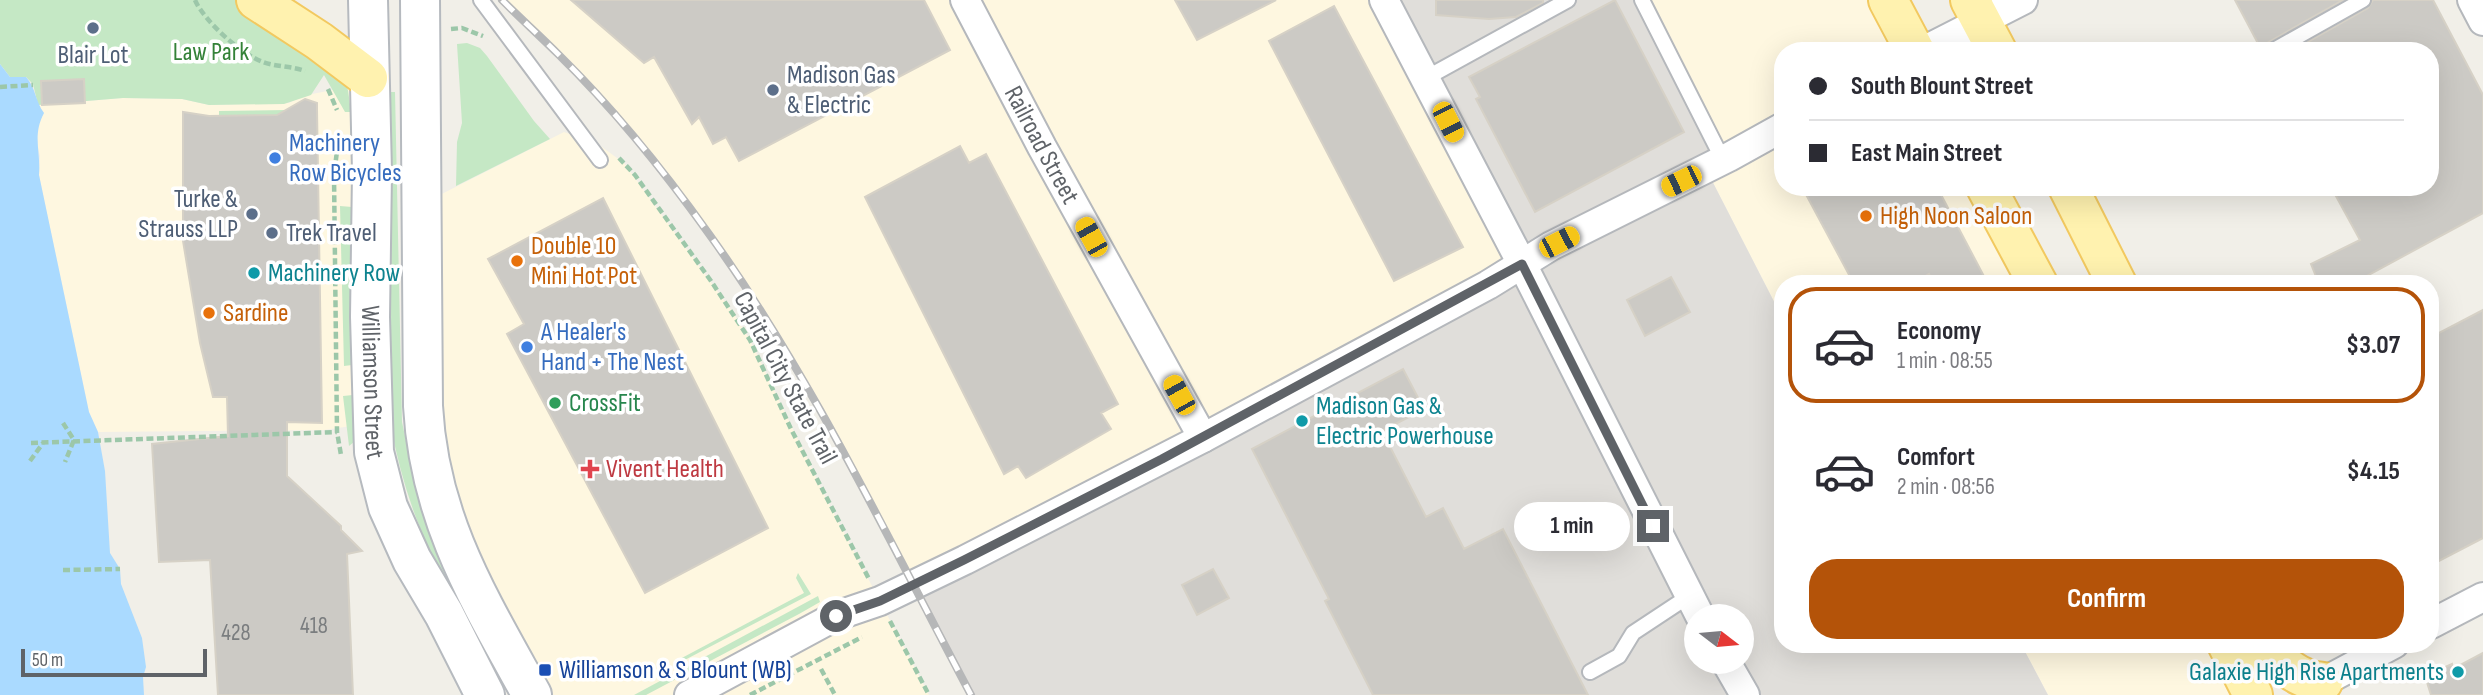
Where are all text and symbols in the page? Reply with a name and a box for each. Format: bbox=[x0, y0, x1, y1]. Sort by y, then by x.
marker: Blair Lot bbox=[85, 20, 101, 36]
park label: Law Park bbox=[173, 37, 249, 68]
place label: Blair Lot bbox=[58, 40, 129, 71]
place label: Madison Gas & Electric bbox=[787, 60, 896, 121]
text: South Blount Street bbox=[1851, 71, 2033, 102]
street label: Railroad Street bbox=[997, 81, 1086, 209]
marker: Madison Gas & Electric bbox=[765, 82, 781, 98]
car bbox=[1430, 99, 1467, 145]
place label: Machinery Row Bicycles bbox=[289, 128, 402, 189]
text: East Main Street bbox=[1851, 138, 2002, 169]
marker: Machinery Row Bicycles bbox=[267, 150, 283, 166]
car bbox=[1658, 162, 1705, 200]
place label: Turke & Strauss LLP bbox=[138, 184, 238, 245]
place label: High Noon Saloon bbox=[1880, 201, 2032, 232]
marker: Turke & Strauss LLP bbox=[244, 206, 260, 222]
marker: High Noon Saloon bbox=[1858, 208, 1874, 224]
car bbox=[1072, 214, 1111, 260]
place label: Trek Travel bbox=[286, 218, 377, 249]
car bbox=[1536, 223, 1583, 261]
marker: Trek Travel bbox=[264, 225, 280, 241]
place label: Double 10 Mini Hot Pot bbox=[531, 231, 637, 292]
marker: Double 10 Mini Hot Pot bbox=[509, 253, 525, 269]
place label: Machinery Row bbox=[268, 258, 401, 289]
marker: Machinery Row bbox=[246, 265, 262, 281]
street label: Capital City State Trail bbox=[727, 287, 843, 469]
place label: Sardine bbox=[223, 298, 288, 329]
marker: Sardine bbox=[201, 305, 217, 321]
street label: Williamson Street bbox=[354, 305, 391, 462]
icon: car bbox=[1813, 314, 1876, 377]
text: Economy bbox=[1897, 316, 1981, 347]
place label: A Healer's Hand + The Nest bbox=[540, 317, 684, 378]
text: $3.07 bbox=[2346, 330, 2400, 361]
marker: A Healer's Hand + The Nest bbox=[519, 339, 535, 355]
text: 1 min · 08:55 bbox=[1897, 347, 1993, 375]
car bbox=[1160, 372, 1199, 418]
place label: CrossFit bbox=[569, 388, 641, 419]
place label: Madison Gas & Electric Powerhouse bbox=[1316, 391, 1494, 452]
marker: CrossFit bbox=[547, 395, 563, 411]
marker: Madison Gas & Electric Powerhouse bbox=[1294, 413, 1310, 429]
icon: car bbox=[1813, 440, 1876, 503]
text: Comfort bbox=[1897, 442, 1975, 473]
place label: Vivent Health bbox=[606, 454, 724, 485]
text: $4.15 bbox=[2347, 456, 2400, 487]
marker: Vivent Health bbox=[580, 459, 600, 479]
text: 2 min · 08:56 bbox=[1897, 473, 1995, 501]
callout: 1 min bbox=[1513, 502, 1628, 550]
route end bbox=[1637, 510, 1669, 542]
text: 1 min bbox=[1551, 512, 1593, 540]
button: Confirm bbox=[1809, 559, 2404, 639]
route start bbox=[820, 600, 852, 632]
north arrow bbox=[1684, 604, 1754, 674]
map controls bbox=[1684, 604, 1754, 674]
house number: 418 bbox=[300, 612, 328, 640]
house number: 428 bbox=[221, 619, 251, 647]
scale bar bbox=[21, 646, 206, 678]
text: 50 m bbox=[32, 649, 63, 672]
place label: Williamson & S Blount (WB) bbox=[559, 655, 792, 686]
place label: Galaxie High Rise Apartments bbox=[2189, 657, 2444, 688]
marker: Williamson & S Blount (WB) bbox=[537, 662, 553, 678]
marker: Galaxie High Rise Apartments bbox=[2450, 664, 2466, 680]

